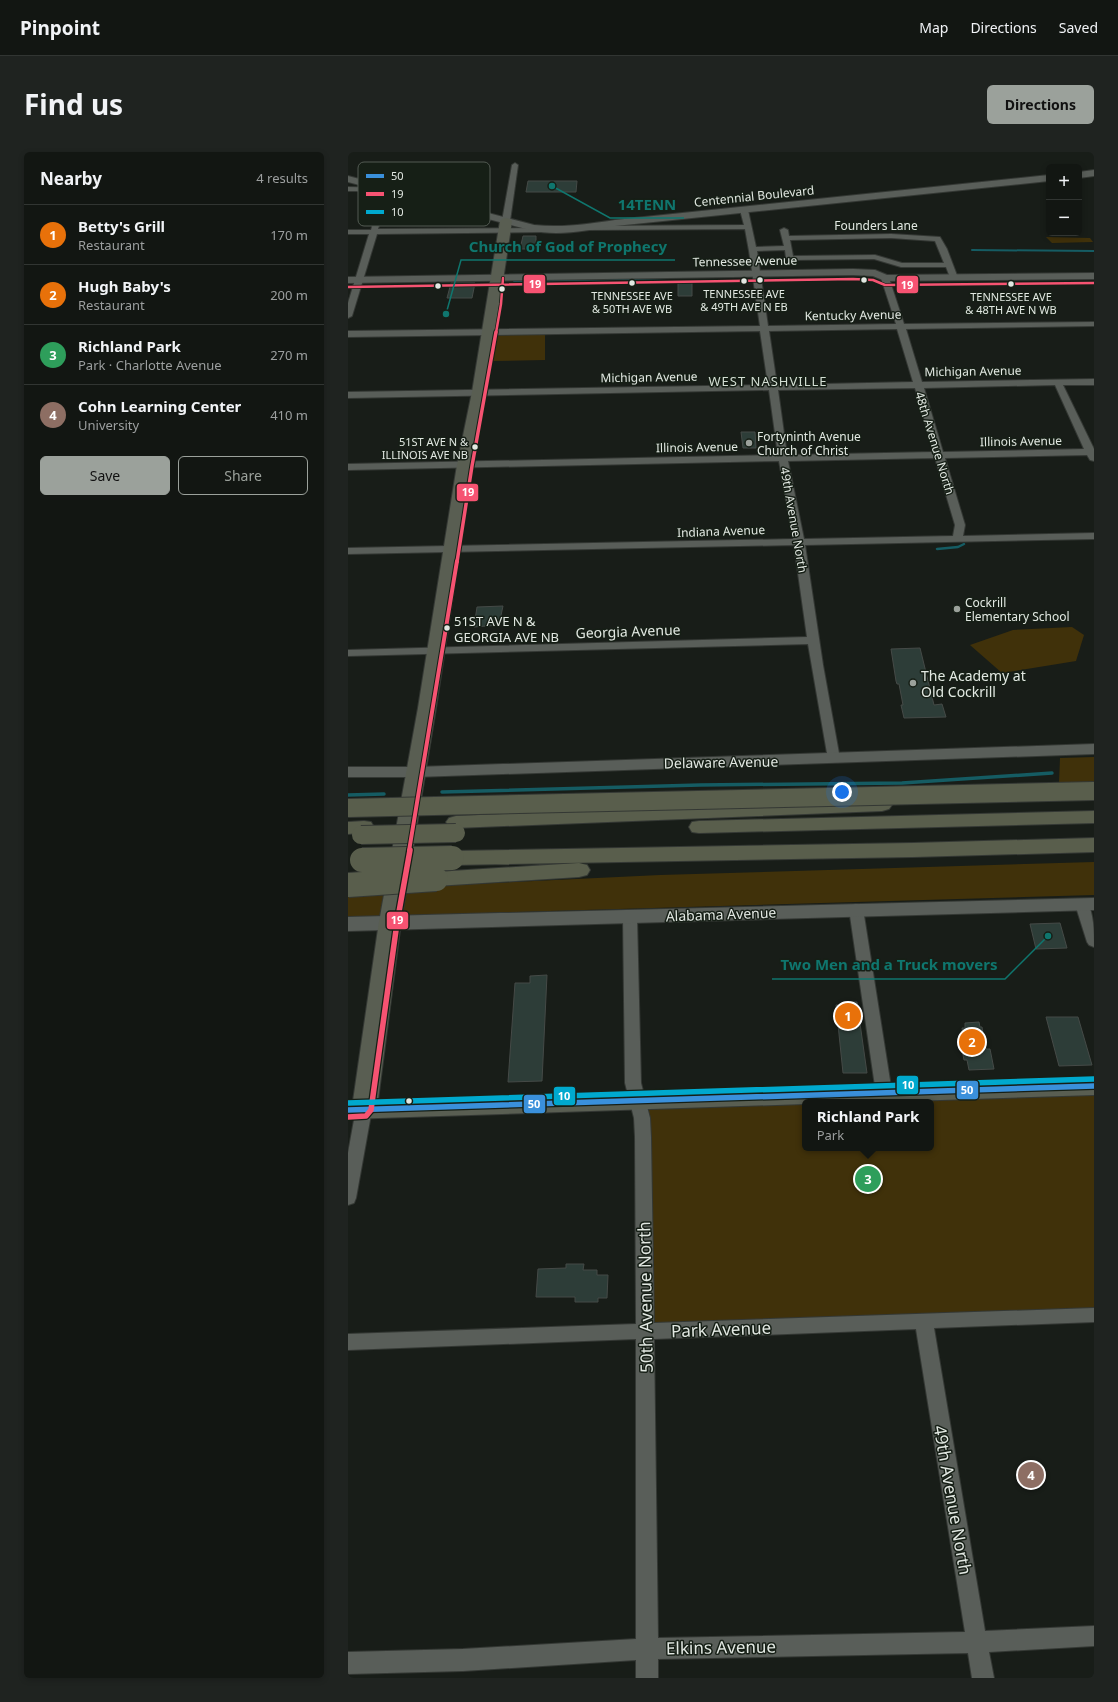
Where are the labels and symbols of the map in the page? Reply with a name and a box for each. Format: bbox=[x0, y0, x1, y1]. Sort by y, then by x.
legend bbox=[358, 162, 490, 226]
text: 50 bbox=[391, 168, 404, 183]
street label: Centennial Boulevard bbox=[693, 181, 815, 211]
text: 19 bbox=[391, 186, 404, 201]
callout: 14TENN bbox=[610, 191, 684, 218]
text: 14TENN bbox=[618, 194, 676, 214]
text: 10 bbox=[391, 204, 404, 219]
street label: Founders Lane bbox=[834, 217, 918, 234]
callout: Church of God of Prophecy bbox=[461, 233, 675, 260]
text: Church of God of Prophecy bbox=[469, 236, 668, 256]
street label: Tennessee Avenue bbox=[693, 252, 798, 270]
line badge: 19 bbox=[523, 274, 546, 294]
unlabelled marker bbox=[755, 275, 765, 285]
unlabelled marker bbox=[859, 275, 869, 285]
line badge: 19 bbox=[896, 275, 919, 294]
text: 19 bbox=[529, 276, 541, 291]
marker: TENNESSEE AVE & 49TH AVE N EB bbox=[739, 276, 749, 286]
text: 19 bbox=[901, 277, 913, 292]
marker: TENNESSEE AVE & 50TH AVE WB bbox=[627, 278, 637, 288]
marker: TENNESSEE AVE & 48TH AVE N WB bbox=[1006, 279, 1016, 289]
unlabelled marker bbox=[433, 281, 443, 291]
unlabelled marker bbox=[497, 284, 507, 294]
place label: TENNESSEE AVE & 49TH AVE N EB bbox=[700, 286, 788, 314]
place label: TENNESSEE AVE & 50TH AVE WB bbox=[591, 288, 673, 316]
place label: TENNESSEE AVE & 48TH AVE N WB bbox=[965, 289, 1057, 317]
street label: Kentucky Avenue bbox=[804, 306, 902, 324]
street label: Michigan Avenue bbox=[924, 362, 1022, 380]
street label: Michigan Avenue bbox=[600, 368, 698, 386]
district label: WEST NASHVILLE bbox=[708, 372, 828, 390]
street label: 48th Avenue North bbox=[911, 389, 959, 497]
place label: Fortyninth Avenue Church of Christ bbox=[757, 428, 861, 459]
street label: Illinois Avenue bbox=[980, 432, 1062, 450]
place label: 51ST AVE N & ILLINOIS AVE NB bbox=[382, 434, 469, 462]
street label: Illinois Avenue bbox=[656, 438, 738, 456]
marker: Fortyninth Avenue Church of Christ bbox=[744, 438, 754, 448]
marker: 51ST AVE N & ILLINOIS AVE NB bbox=[470, 442, 480, 452]
street label: 49th Avenue North bbox=[776, 466, 812, 574]
line badge: 19 bbox=[456, 483, 479, 502]
text: 19 bbox=[462, 484, 474, 499]
street label: Indiana Avenue bbox=[677, 521, 766, 541]
place label: Cockrill Elementary School bbox=[965, 594, 1070, 625]
marker: Cockrill Elementary School bbox=[952, 604, 962, 614]
place label: 51ST AVE N & GEORGIA AVE NB bbox=[454, 612, 559, 646]
street label: Georgia Avenue bbox=[575, 620, 681, 642]
marker: 51ST AVE N & GEORGIA AVE NB bbox=[442, 623, 452, 633]
place label: The Academy at Old Cockrill bbox=[921, 666, 1026, 701]
marker: The Academy at Old Cockrill bbox=[908, 678, 918, 688]
street label: Delaware Avenue bbox=[664, 751, 779, 772]
your location bbox=[832, 782, 852, 802]
street label: Alabama Avenue bbox=[665, 903, 777, 925]
line badge: 19 bbox=[386, 911, 409, 930]
text: 19 bbox=[391, 912, 403, 927]
callout: Two Men and a Truck movers bbox=[772, 952, 1005, 979]
text: Two Men and a Truck movers bbox=[781, 954, 997, 974]
pin: 1 bbox=[835, 1001, 861, 1031]
pin: 2 bbox=[959, 1027, 985, 1057]
line badge: 10 bbox=[896, 1075, 919, 1095]
text: 10 bbox=[902, 1077, 914, 1092]
line badge: 50 bbox=[956, 1080, 979, 1100]
text: 50 bbox=[961, 1082, 973, 1097]
line badge: 10 bbox=[553, 1086, 576, 1106]
text: 10 bbox=[558, 1088, 570, 1103]
line badge: 50 bbox=[523, 1094, 546, 1114]
unlabelled marker bbox=[404, 1096, 414, 1106]
text: 50 bbox=[528, 1096, 540, 1111]
pin: 3 bbox=[855, 1164, 881, 1194]
street label: 50th Avenue North bbox=[632, 1221, 658, 1373]
street label: Park Avenue bbox=[671, 1316, 771, 1342]
street label: 49th Avenue North bbox=[929, 1423, 977, 1577]
pin: 4 bbox=[1018, 1460, 1044, 1490]
street label: Elkins Avenue bbox=[666, 1635, 776, 1659]

